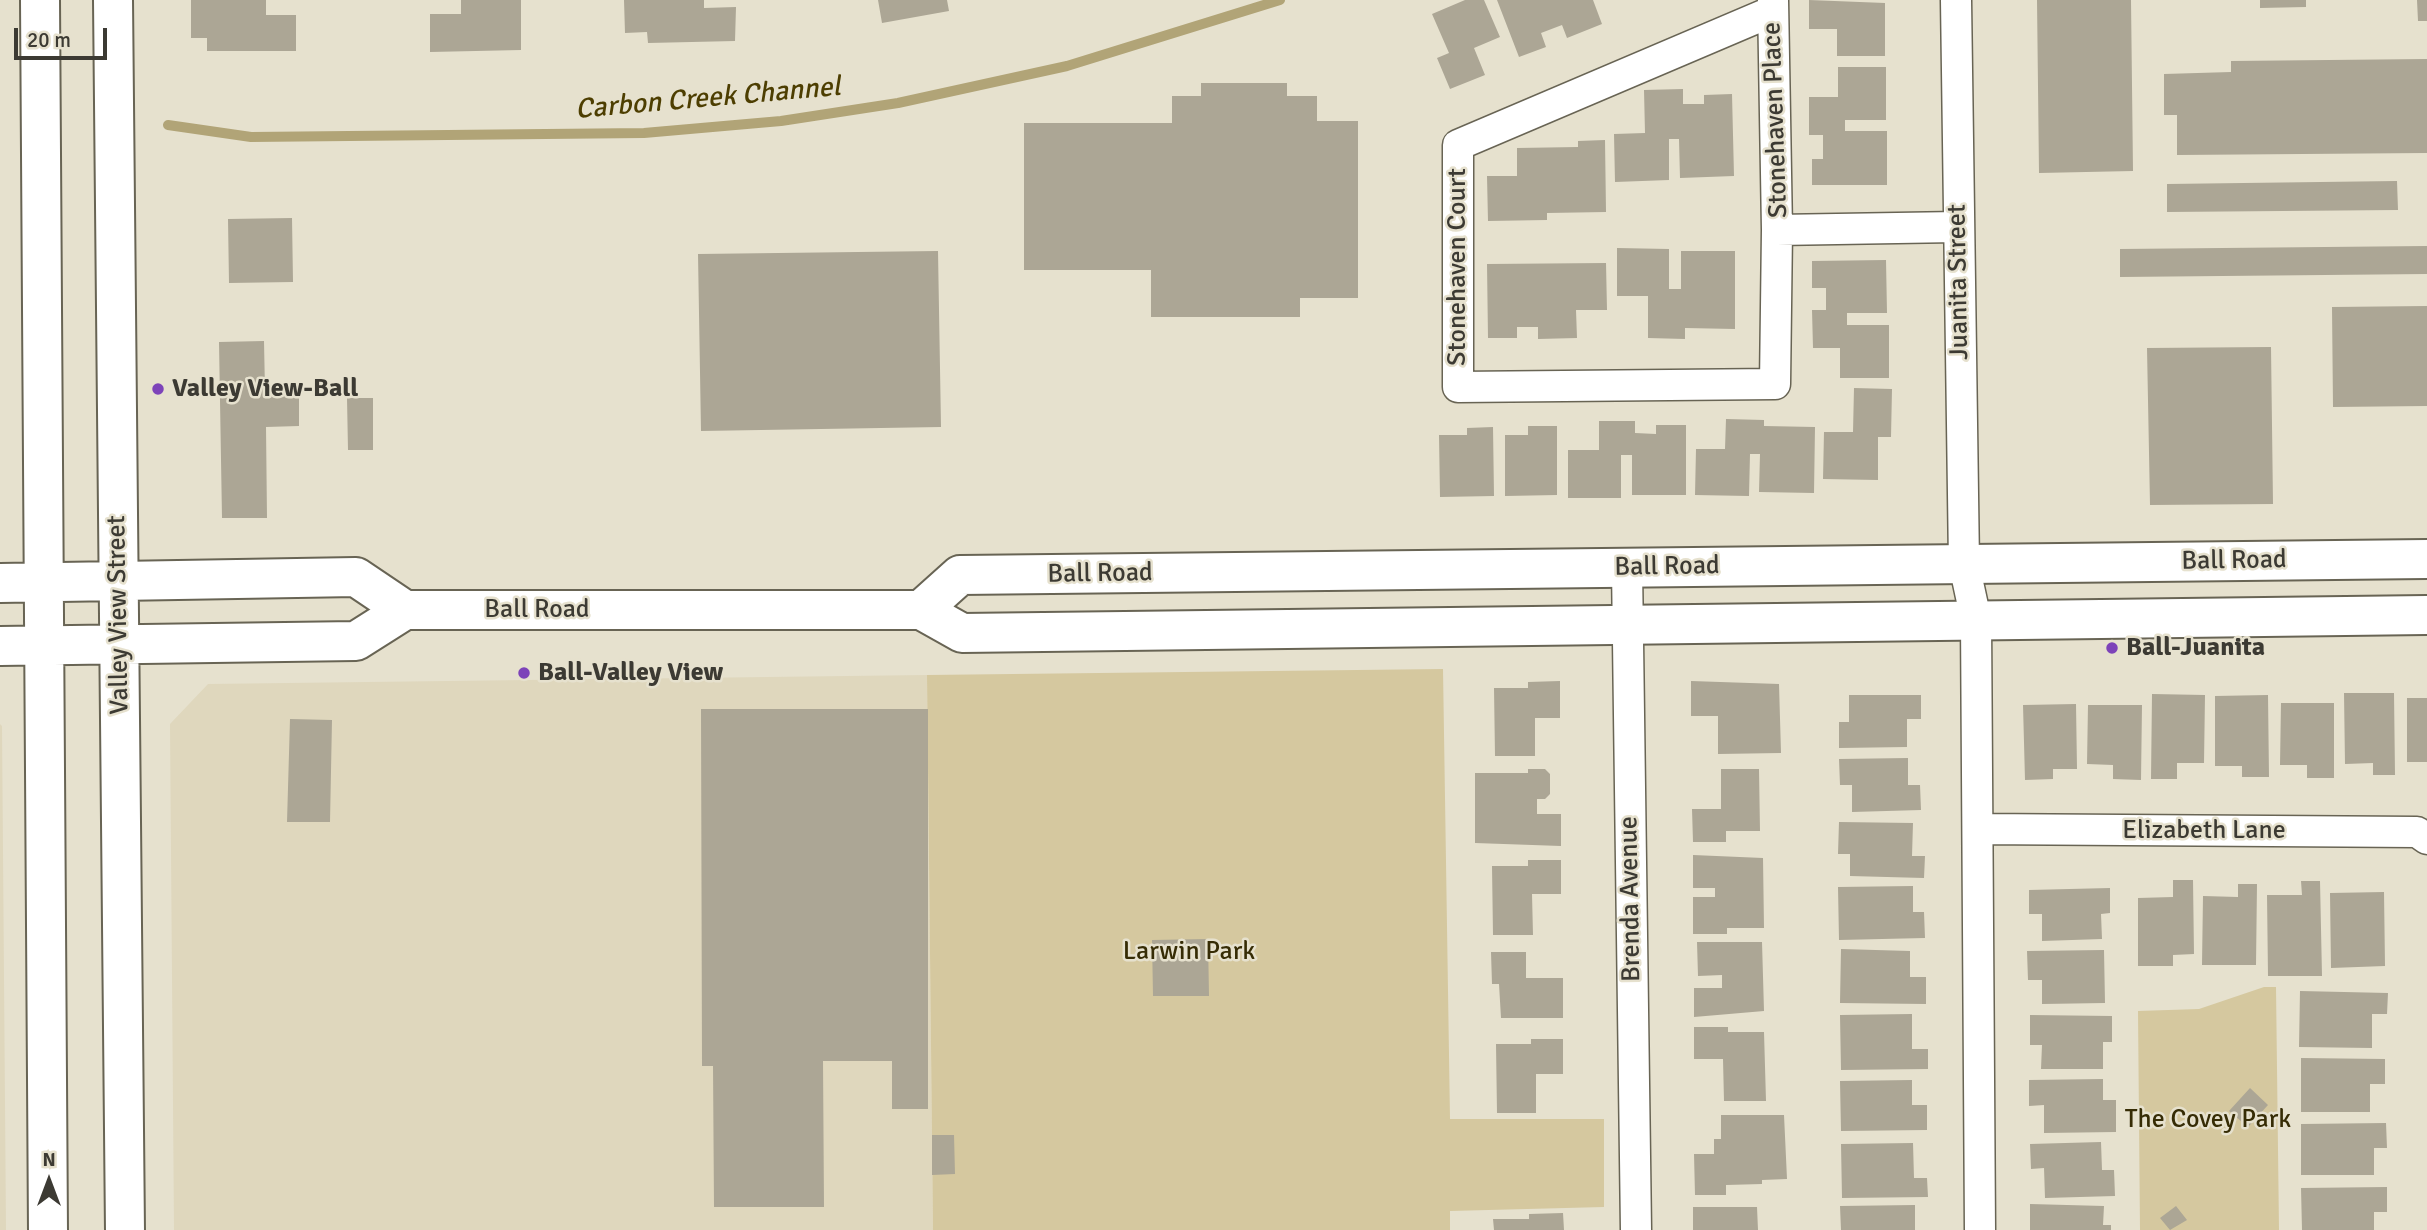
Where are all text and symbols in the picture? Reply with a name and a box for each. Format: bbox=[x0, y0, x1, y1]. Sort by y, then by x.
scale bar bbox=[18, 14, 110, 58]
street label: Stonehaven Place bbox=[1757, 22, 1795, 218]
text: 20 m bbox=[27, 27, 71, 53]
water label: Carbon Creek Channel bbox=[574, 71, 842, 127]
street label: Stonehaven Court bbox=[1442, 168, 1474, 366]
street label: Juanita Street bbox=[1942, 204, 1976, 360]
place label: Valley View-Ball bbox=[172, 373, 358, 405]
marker: Valley View-Ball bbox=[150, 381, 166, 397]
street label: Valley View Street bbox=[102, 515, 136, 715]
street label: Ball Road bbox=[2181, 544, 2287, 578]
street label: Ball Road bbox=[1614, 550, 1720, 584]
street label: Ball Road bbox=[1047, 557, 1153, 591]
street label: Ball Road bbox=[484, 594, 590, 626]
place label: Ball-Juanita bbox=[2126, 632, 2265, 664]
marker: Ball-Juanita bbox=[2104, 640, 2120, 656]
place label: Ball-Valley View bbox=[538, 657, 723, 689]
marker: Ball-Valley View bbox=[516, 665, 532, 681]
street label: Elizabeth Lane bbox=[2122, 815, 2286, 847]
street label: Brenda Avenue bbox=[1614, 816, 1648, 982]
park label: Larwin Park bbox=[1123, 936, 1255, 968]
park label: The Covey Park bbox=[2125, 1104, 2291, 1136]
north arrow bbox=[14, 1146, 84, 1216]
text: N bbox=[42, 1148, 56, 1172]

